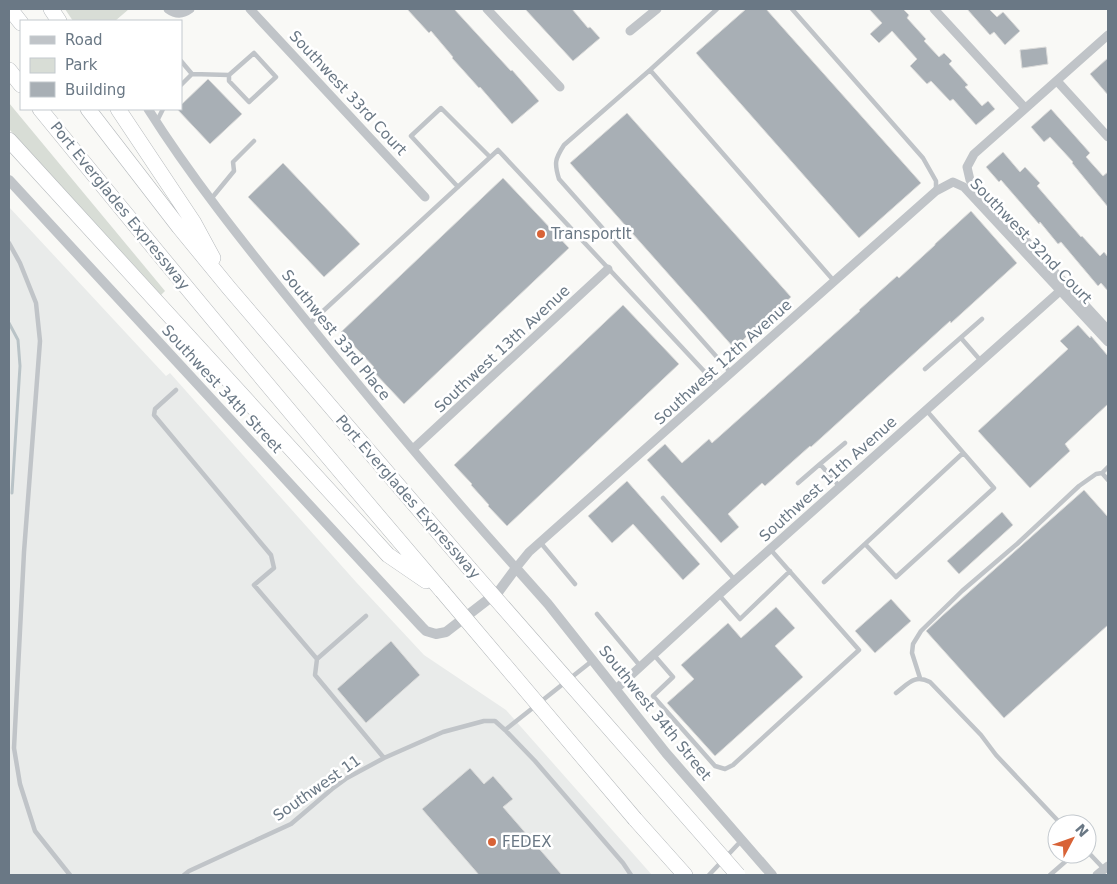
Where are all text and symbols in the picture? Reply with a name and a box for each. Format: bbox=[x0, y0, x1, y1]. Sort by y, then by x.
legend bbox=[20, 20, 182, 110]
street label: Southwest 33rd Court bbox=[285, 27, 411, 159]
text: Road bbox=[65, 31, 103, 49]
text: Park bbox=[65, 56, 98, 74]
text: Building bbox=[65, 81, 126, 99]
street label: Port Everglades Expressway bbox=[47, 118, 193, 294]
street label: Southwest 32nd Court bbox=[966, 174, 1096, 308]
place label: TransportIt bbox=[550, 225, 632, 243]
marker: TransportIt bbox=[535, 228, 547, 240]
street label: Southwest 33rd Place bbox=[278, 266, 394, 404]
street label: Southwest 13th Avenue bbox=[431, 282, 573, 416]
street label: Southwest 12th Avenue bbox=[651, 296, 795, 428]
street label: Southwest 34th Street bbox=[158, 321, 286, 457]
street label: Port Everglades Expressway bbox=[332, 411, 484, 583]
street label: Southwest 11th Avenue bbox=[756, 413, 900, 545]
street label: Southwest 34th Street bbox=[595, 642, 715, 784]
street label: Southwest 11 bbox=[270, 751, 364, 825]
north arrow bbox=[1047, 814, 1097, 864]
text: N bbox=[1072, 821, 1092, 840]
place label: FEDEX bbox=[502, 833, 551, 851]
marker: FEDEX bbox=[486, 836, 498, 848]

